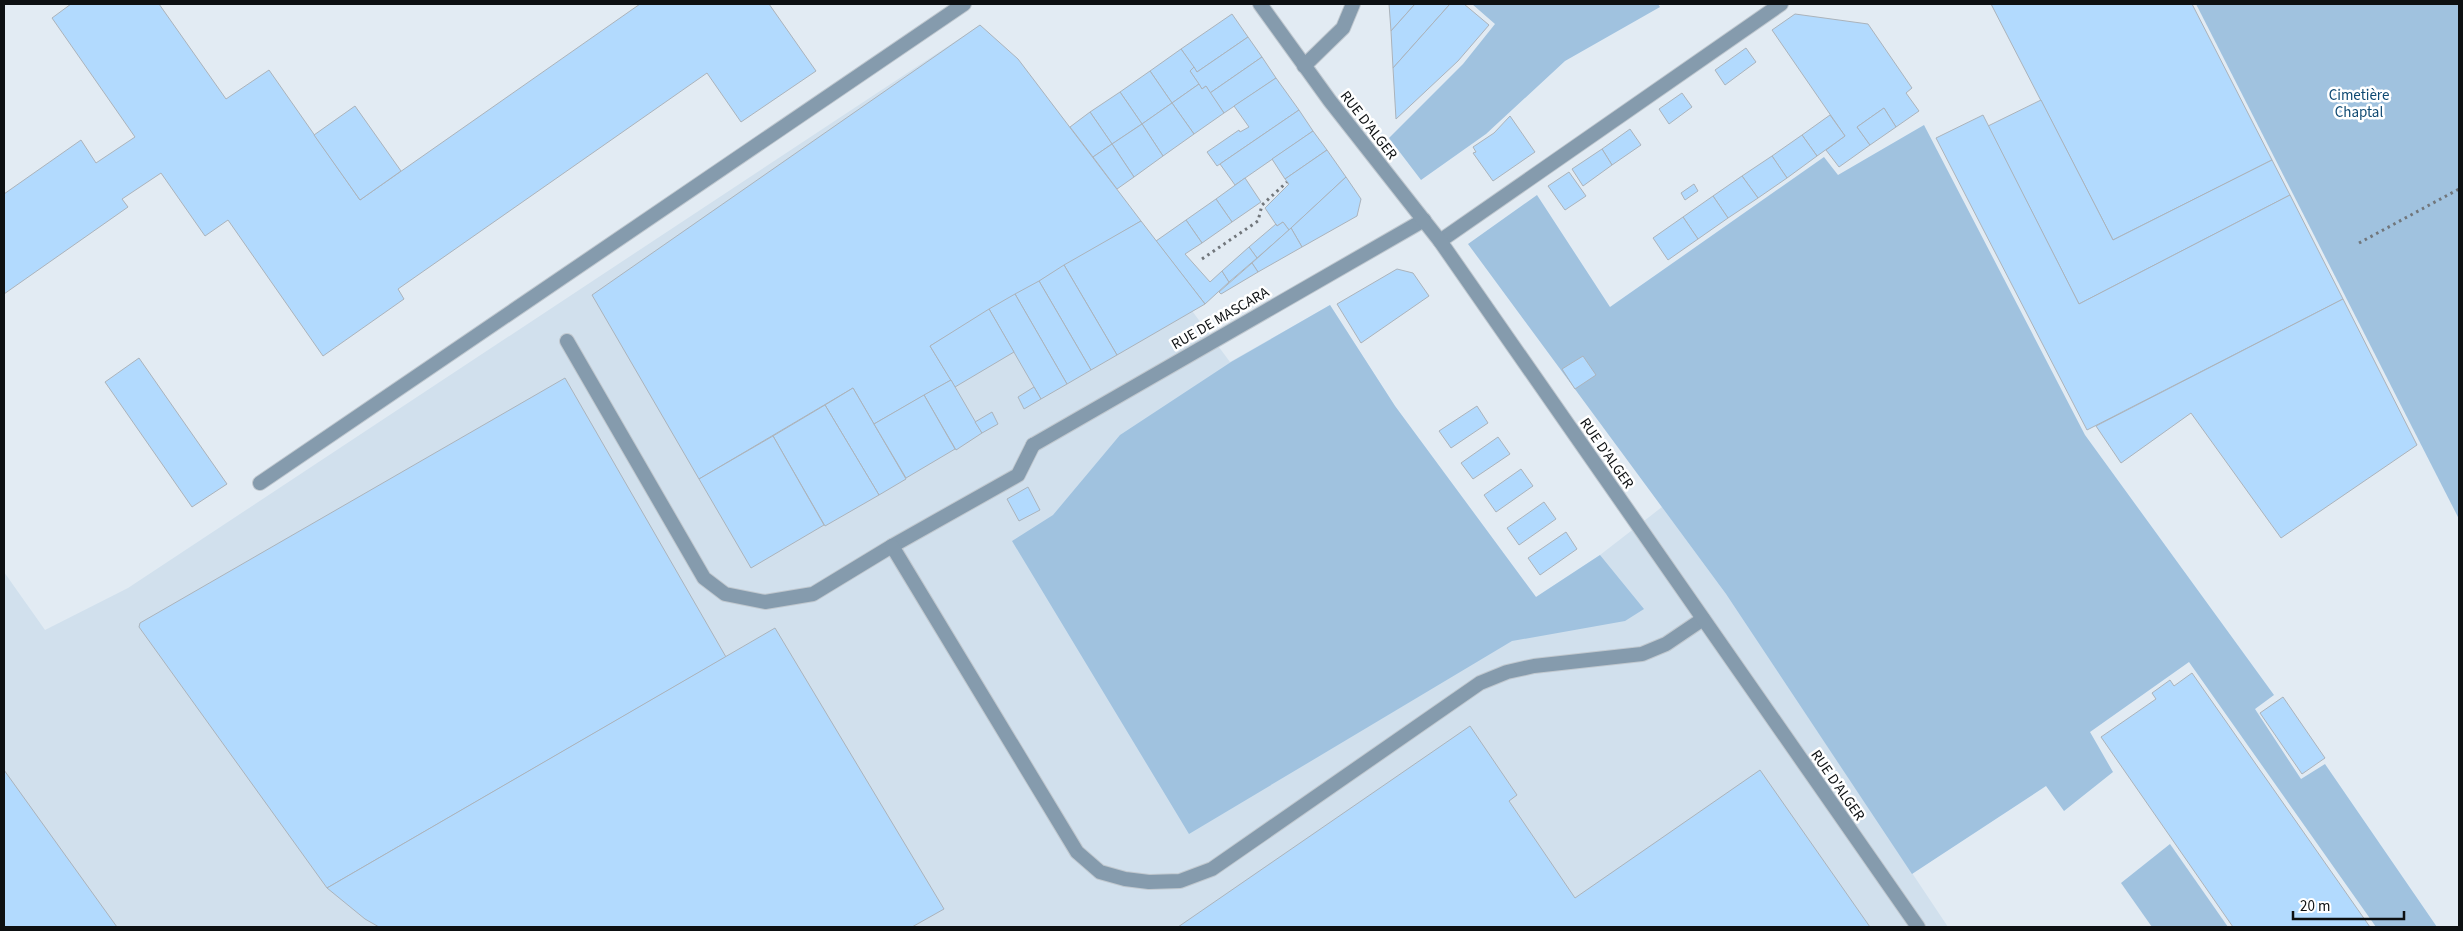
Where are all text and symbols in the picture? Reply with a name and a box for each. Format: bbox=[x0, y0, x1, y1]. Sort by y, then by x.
park label: Cimetière Chaptal bbox=[2329, 85, 2389, 123]
street label: RUE D'ALGER bbox=[1335, 87, 1402, 164]
street label: RUE DE MASCARA bbox=[1168, 282, 1274, 355]
street label: RUE D'ALGER bbox=[1574, 414, 1639, 493]
street label: RUE D'ALGER bbox=[1805, 746, 1870, 825]
scale bar bbox=[2293, 888, 2404, 920]
text: 20 m bbox=[2300, 896, 2330, 917]

